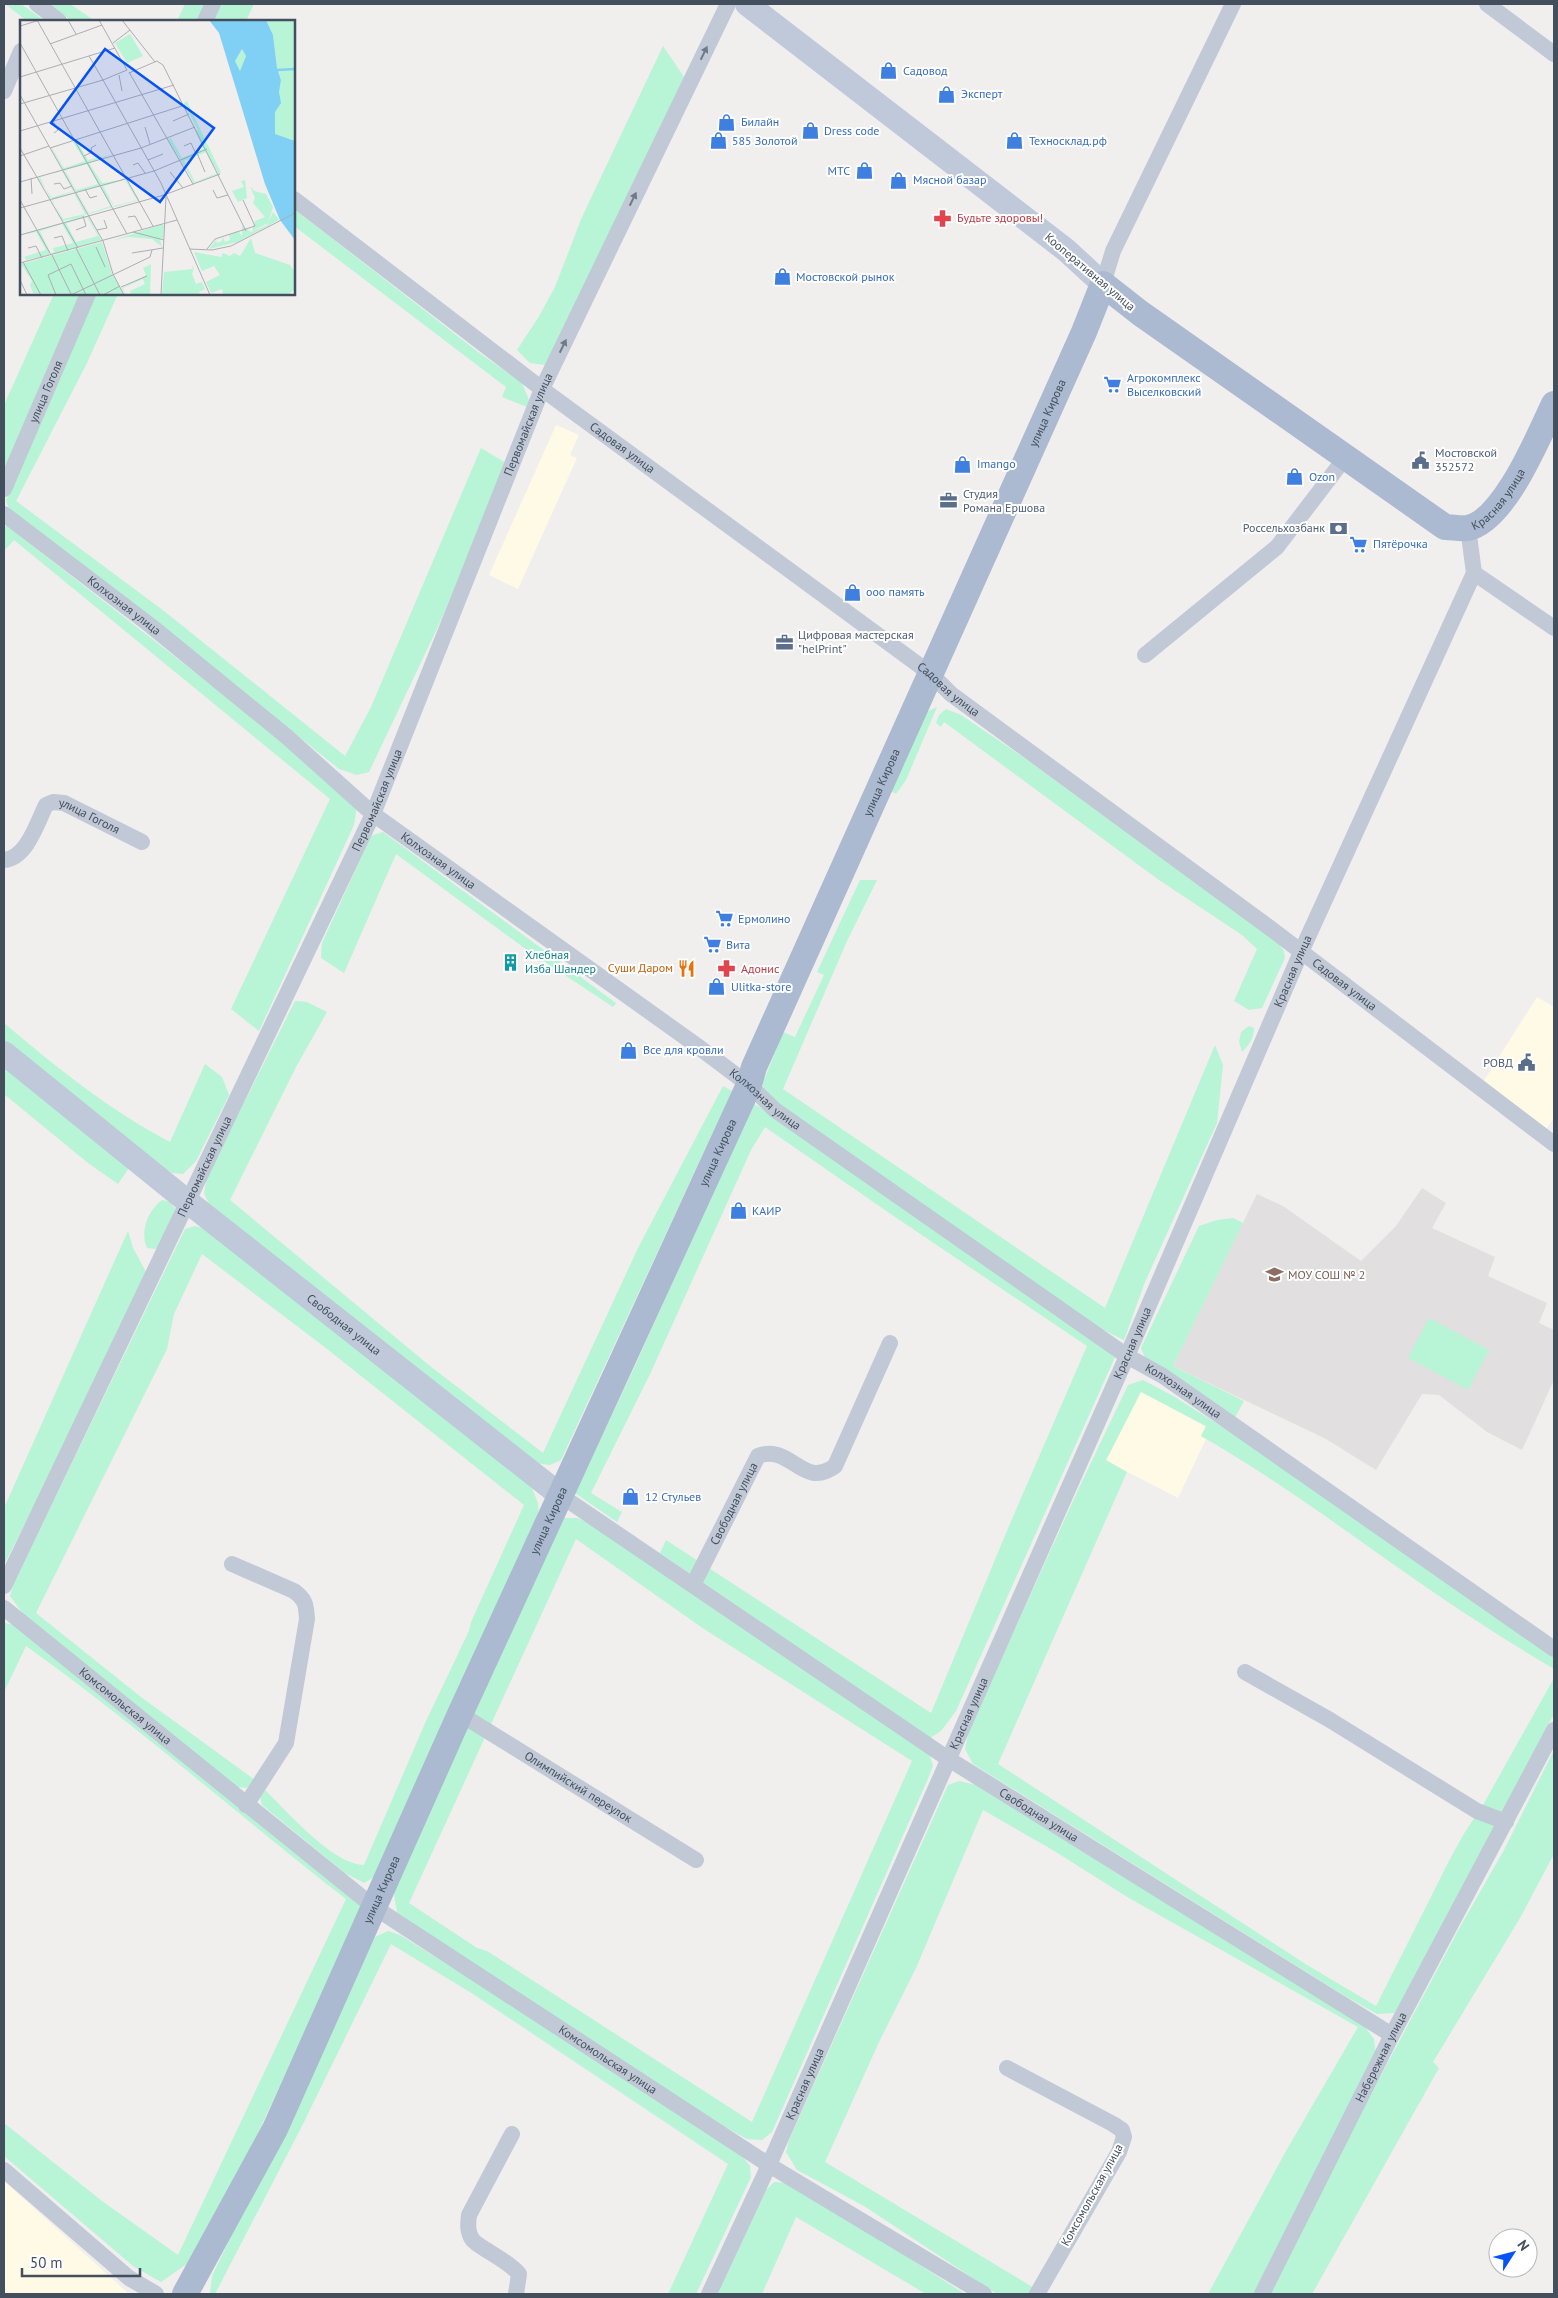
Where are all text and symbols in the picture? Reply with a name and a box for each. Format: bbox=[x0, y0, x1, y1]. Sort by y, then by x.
inset map bbox=[20, 20, 295, 295]
one-way arrow bbox=[700, 46, 708, 60]
shop icon: Садовод bbox=[879, 61, 899, 81]
place label: Садовод bbox=[903, 63, 948, 78]
shop icon: Эксперт bbox=[937, 84, 957, 104]
place label: Эксперт bbox=[961, 86, 1003, 101]
shop icon: Билайн bbox=[717, 112, 737, 132]
place label: Билайн bbox=[741, 114, 779, 129]
shop icon: Dress code bbox=[800, 121, 820, 141]
place label: Dress code bbox=[824, 123, 879, 138]
shop icon: 585 Золотой bbox=[708, 131, 728, 151]
shop icon: Техносклад.рф bbox=[1005, 131, 1025, 151]
place label: 585 Золотой bbox=[732, 133, 798, 148]
place label: Техносклад.рф bbox=[1029, 133, 1107, 148]
shop icon: МТС bbox=[854, 161, 874, 181]
place label: МТС bbox=[828, 163, 850, 178]
shop icon: Мясной базар bbox=[889, 170, 909, 190]
place label: Мясной базар bbox=[913, 172, 986, 187]
one-way arrow bbox=[630, 192, 638, 206]
pharmacy icon: Будьте здоровы! bbox=[933, 208, 953, 228]
place label: Будьте здоровы! bbox=[957, 210, 1043, 225]
street label: Кооперативная улица bbox=[1042, 229, 1139, 314]
shop icon: Мостовской рынок bbox=[772, 267, 792, 287]
place label: Мостовской рынок bbox=[796, 269, 895, 284]
one-way arrow bbox=[559, 338, 567, 353]
street label: улица Гоголя bbox=[25, 358, 66, 425]
street label: Первомайская улица bbox=[500, 370, 556, 478]
place label: Агрокомплекс Выселковский bbox=[1127, 370, 1201, 399]
supermarket icon: Агрокомплекс Выселковский bbox=[1103, 375, 1123, 395]
street label: улица Кирова bbox=[1025, 377, 1069, 449]
street label: Садовая улица bbox=[587, 419, 658, 476]
place label: Мостовской 352572 bbox=[1435, 445, 1497, 474]
public building icon: Мостовской 352572 bbox=[1411, 450, 1431, 470]
shop icon: Imango bbox=[953, 454, 973, 474]
place label: Imango bbox=[977, 456, 1016, 471]
street label: Красная улица bbox=[1469, 466, 1528, 533]
shop icon: Ozon bbox=[1285, 467, 1305, 487]
place label: Ozon bbox=[1309, 469, 1335, 484]
place label: Студия Романа Ершова bbox=[963, 486, 1045, 515]
office icon: Студия Романа Ершова bbox=[939, 491, 959, 511]
bank icon: Россельхозбанк bbox=[1329, 518, 1349, 538]
place label: Россельхозбанк bbox=[1243, 520, 1325, 535]
supermarket icon: Пятёрочка bbox=[1349, 534, 1369, 554]
place label: Пятёрочка bbox=[1373, 536, 1428, 551]
street label: Колхозная улица bbox=[85, 572, 164, 638]
shop icon: ооо память bbox=[842, 582, 862, 602]
place label: ооо память bbox=[866, 584, 925, 599]
place label: Цифровая мастерская "helPrint" bbox=[798, 627, 914, 656]
office icon: Цифровая мастерская "helPrint" bbox=[774, 632, 794, 652]
street label: Садовая улица bbox=[915, 659, 983, 720]
street label: улица Кирова bbox=[860, 746, 903, 819]
street label: Первомайская улица bbox=[348, 747, 405, 854]
street label: улица Гоголя bbox=[58, 795, 122, 837]
street label: Колхозная улица bbox=[398, 828, 479, 892]
supermarket icon: Ермолино bbox=[714, 909, 734, 929]
place label: Ермолино bbox=[738, 911, 791, 926]
street label: Красная улица bbox=[1270, 932, 1315, 1009]
supermarket icon: Вита bbox=[702, 935, 722, 955]
place label: Вита bbox=[726, 937, 750, 952]
place label: Хлебная Изба Шандер bbox=[525, 947, 596, 976]
building icon: Хлебная Изба Шандер bbox=[501, 952, 521, 972]
street label: Садовая улица bbox=[1309, 955, 1380, 1014]
restaurant icon: Суши Даром bbox=[677, 958, 697, 978]
pharmacy icon: Адонис bbox=[717, 959, 737, 979]
place label: Суши Даром bbox=[608, 960, 673, 975]
place label: Адонис bbox=[741, 961, 780, 976]
shop icon: Ulitka-store bbox=[707, 977, 727, 997]
place label: Ulitka-store bbox=[731, 979, 791, 994]
shop icon: Все для кровли bbox=[619, 1040, 639, 1060]
place label: Все для кровли bbox=[643, 1042, 723, 1057]
public building icon: РОВД bbox=[1517, 1053, 1537, 1073]
place label: РОВД bbox=[1483, 1055, 1513, 1070]
street label: Колхозная улица bbox=[727, 1065, 804, 1133]
street label: Первомайская улица bbox=[174, 1113, 235, 1219]
street label: улица Кирова bbox=[695, 1116, 739, 1189]
shop icon: КАИР bbox=[728, 1201, 748, 1221]
place label: КАИР bbox=[752, 1203, 782, 1218]
school or university icon: МОУ СОШ № 2 bbox=[1264, 1265, 1284, 1285]
place label: МОУ СОШ № 2 bbox=[1288, 1267, 1365, 1282]
street label: Свободная улица bbox=[304, 1290, 384, 1358]
street label: Красная улица bbox=[1110, 1304, 1154, 1381]
street label: Колхозная улица bbox=[1143, 1360, 1224, 1421]
street label: Свободная улица bbox=[706, 1460, 761, 1547]
street label: улица Кирова bbox=[526, 1484, 570, 1557]
shop icon: 12 Стульев bbox=[621, 1487, 641, 1507]
place label: 12 Стульев bbox=[645, 1489, 701, 1504]
street label: Комсомольская улица bbox=[76, 1664, 175, 1748]
street label: Красная улица bbox=[946, 1675, 991, 1752]
street label: Олимпийский переулок bbox=[522, 1748, 635, 1826]
street label: Свободная улица bbox=[997, 1784, 1081, 1845]
street label: улица Кирова bbox=[360, 1853, 403, 1926]
street label: Набережная улица bbox=[1352, 2009, 1410, 2105]
street label: Комсомольская улица bbox=[556, 2022, 660, 2097]
street label: Красная улица bbox=[782, 2045, 827, 2122]
street label: Комсомольская улица bbox=[1057, 2141, 1126, 2248]
north arrow bbox=[1488, 2228, 1538, 2278]
text: N bbox=[1514, 2236, 1534, 2254]
scale bar bbox=[22, 2246, 140, 2278]
text: 50 m bbox=[30, 2253, 63, 2272]

